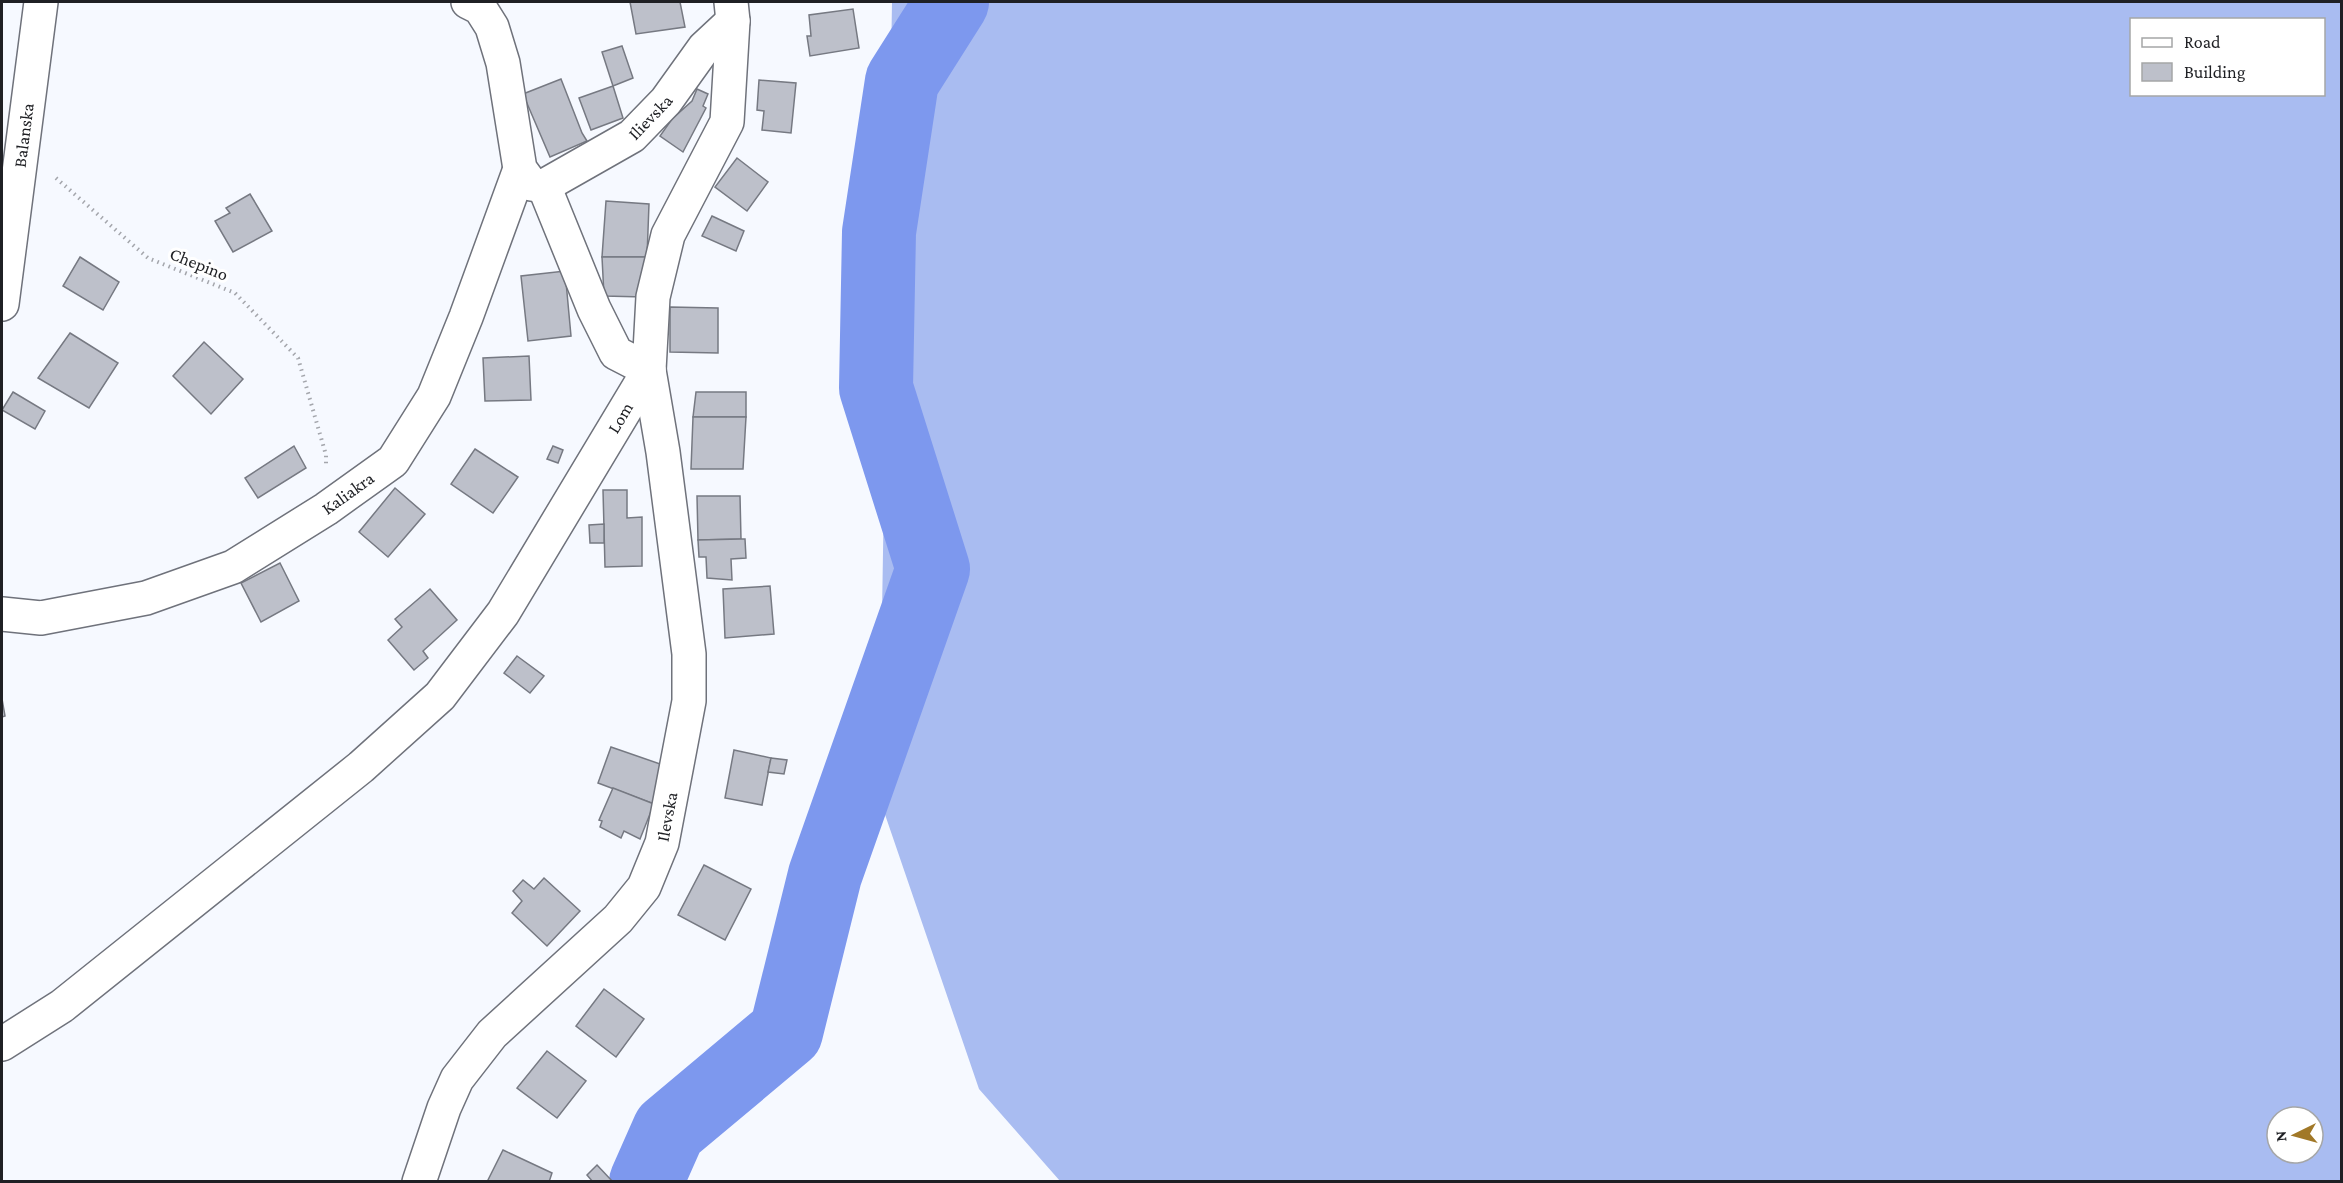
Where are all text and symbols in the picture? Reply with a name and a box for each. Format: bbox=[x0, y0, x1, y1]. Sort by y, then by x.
legend bbox=[2130, 18, 2325, 96]
text: Road bbox=[2184, 32, 2221, 52]
text: Building bbox=[2184, 62, 2246, 82]
street label: Ilievska bbox=[624, 91, 677, 144]
street label: Balanska bbox=[10, 102, 38, 169]
street label: Chepino bbox=[167, 243, 231, 285]
street label: Lom bbox=[603, 398, 637, 437]
street label: Kaliakra bbox=[318, 468, 378, 519]
street label: Ilevska bbox=[652, 790, 682, 843]
north arrow bbox=[2265, 1105, 2325, 1165]
text: N bbox=[2272, 1130, 2289, 1142]

